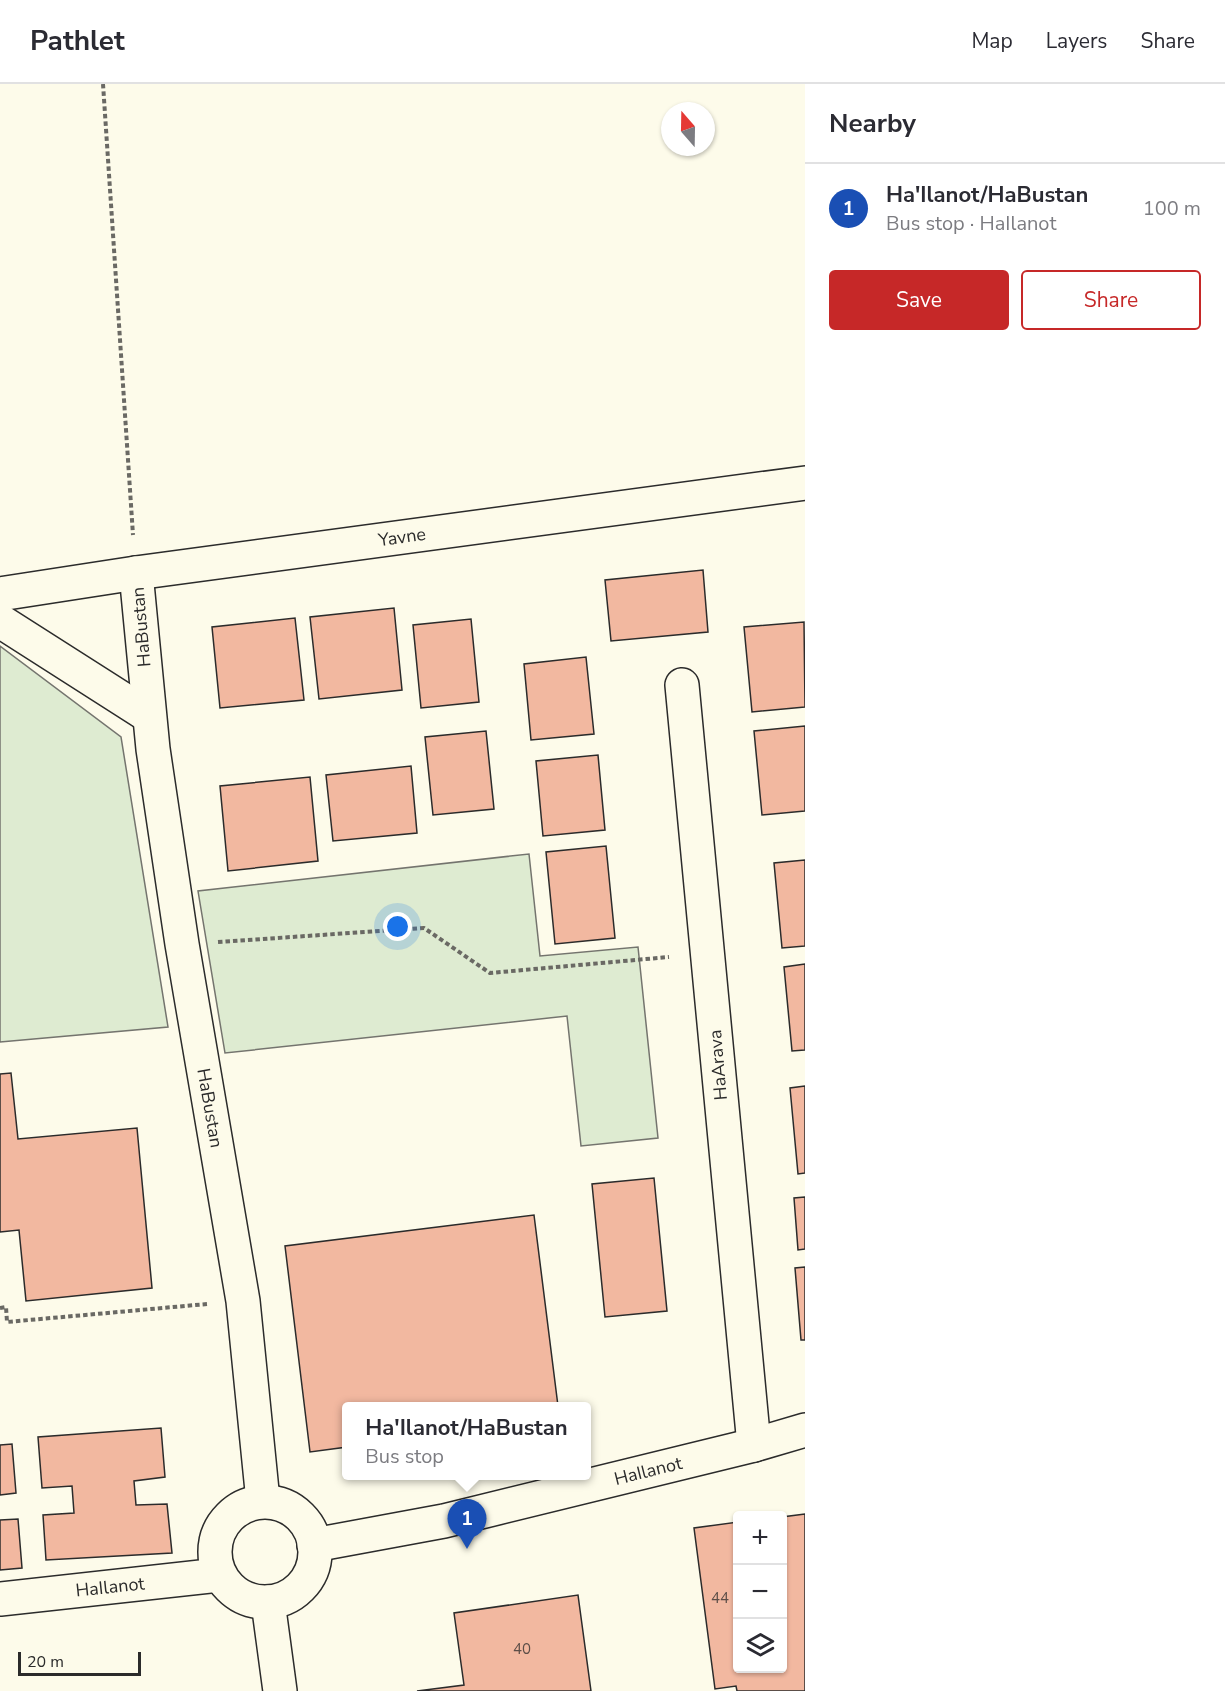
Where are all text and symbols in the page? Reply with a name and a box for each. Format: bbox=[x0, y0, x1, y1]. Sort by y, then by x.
text: Pathlet bbox=[30, 22, 125, 60]
text: Map bbox=[971, 27, 1013, 55]
text: Layers bbox=[1046, 27, 1107, 55]
text: Share bbox=[1140, 27, 1195, 55]
north arrow bbox=[661, 102, 715, 156]
text: Nearby bbox=[829, 106, 916, 141]
text: Ha'Ilanot/HaBustan bbox=[886, 180, 1088, 210]
text: 1 bbox=[843, 195, 855, 222]
text: 100 m bbox=[1143, 195, 1201, 222]
text: Bus stop · HaIlanot bbox=[886, 210, 1056, 237]
button: Save bbox=[829, 270, 1009, 330]
button: Share bbox=[1021, 270, 1201, 330]
street label: Yavne bbox=[376, 522, 427, 552]
street label: HaBustan bbox=[126, 586, 156, 668]
your location bbox=[383, 912, 412, 941]
street label: HaArava bbox=[703, 1029, 733, 1101]
street label: HaBustan bbox=[191, 1066, 229, 1150]
popup bbox=[342, 1402, 591, 1480]
text: Ha'Ilanot/HaBustan bbox=[365, 1413, 568, 1443]
text: Bus stop bbox=[365, 1443, 444, 1470]
street label: HaIlanot bbox=[612, 1451, 685, 1491]
pin: 1 bbox=[448, 1500, 486, 1549]
map controls bbox=[733, 1511, 787, 1673]
button: + bbox=[733, 1511, 787, 1565]
button: − bbox=[733, 1565, 787, 1619]
street label: HaIlanot bbox=[74, 1571, 146, 1603]
house number: 44 bbox=[711, 1588, 729, 1608]
button: layers bbox=[733, 1619, 787, 1673]
house number: 40 bbox=[513, 1639, 531, 1659]
scale bar bbox=[18, 1649, 141, 1676]
text: 20 m bbox=[27, 1651, 64, 1673]

